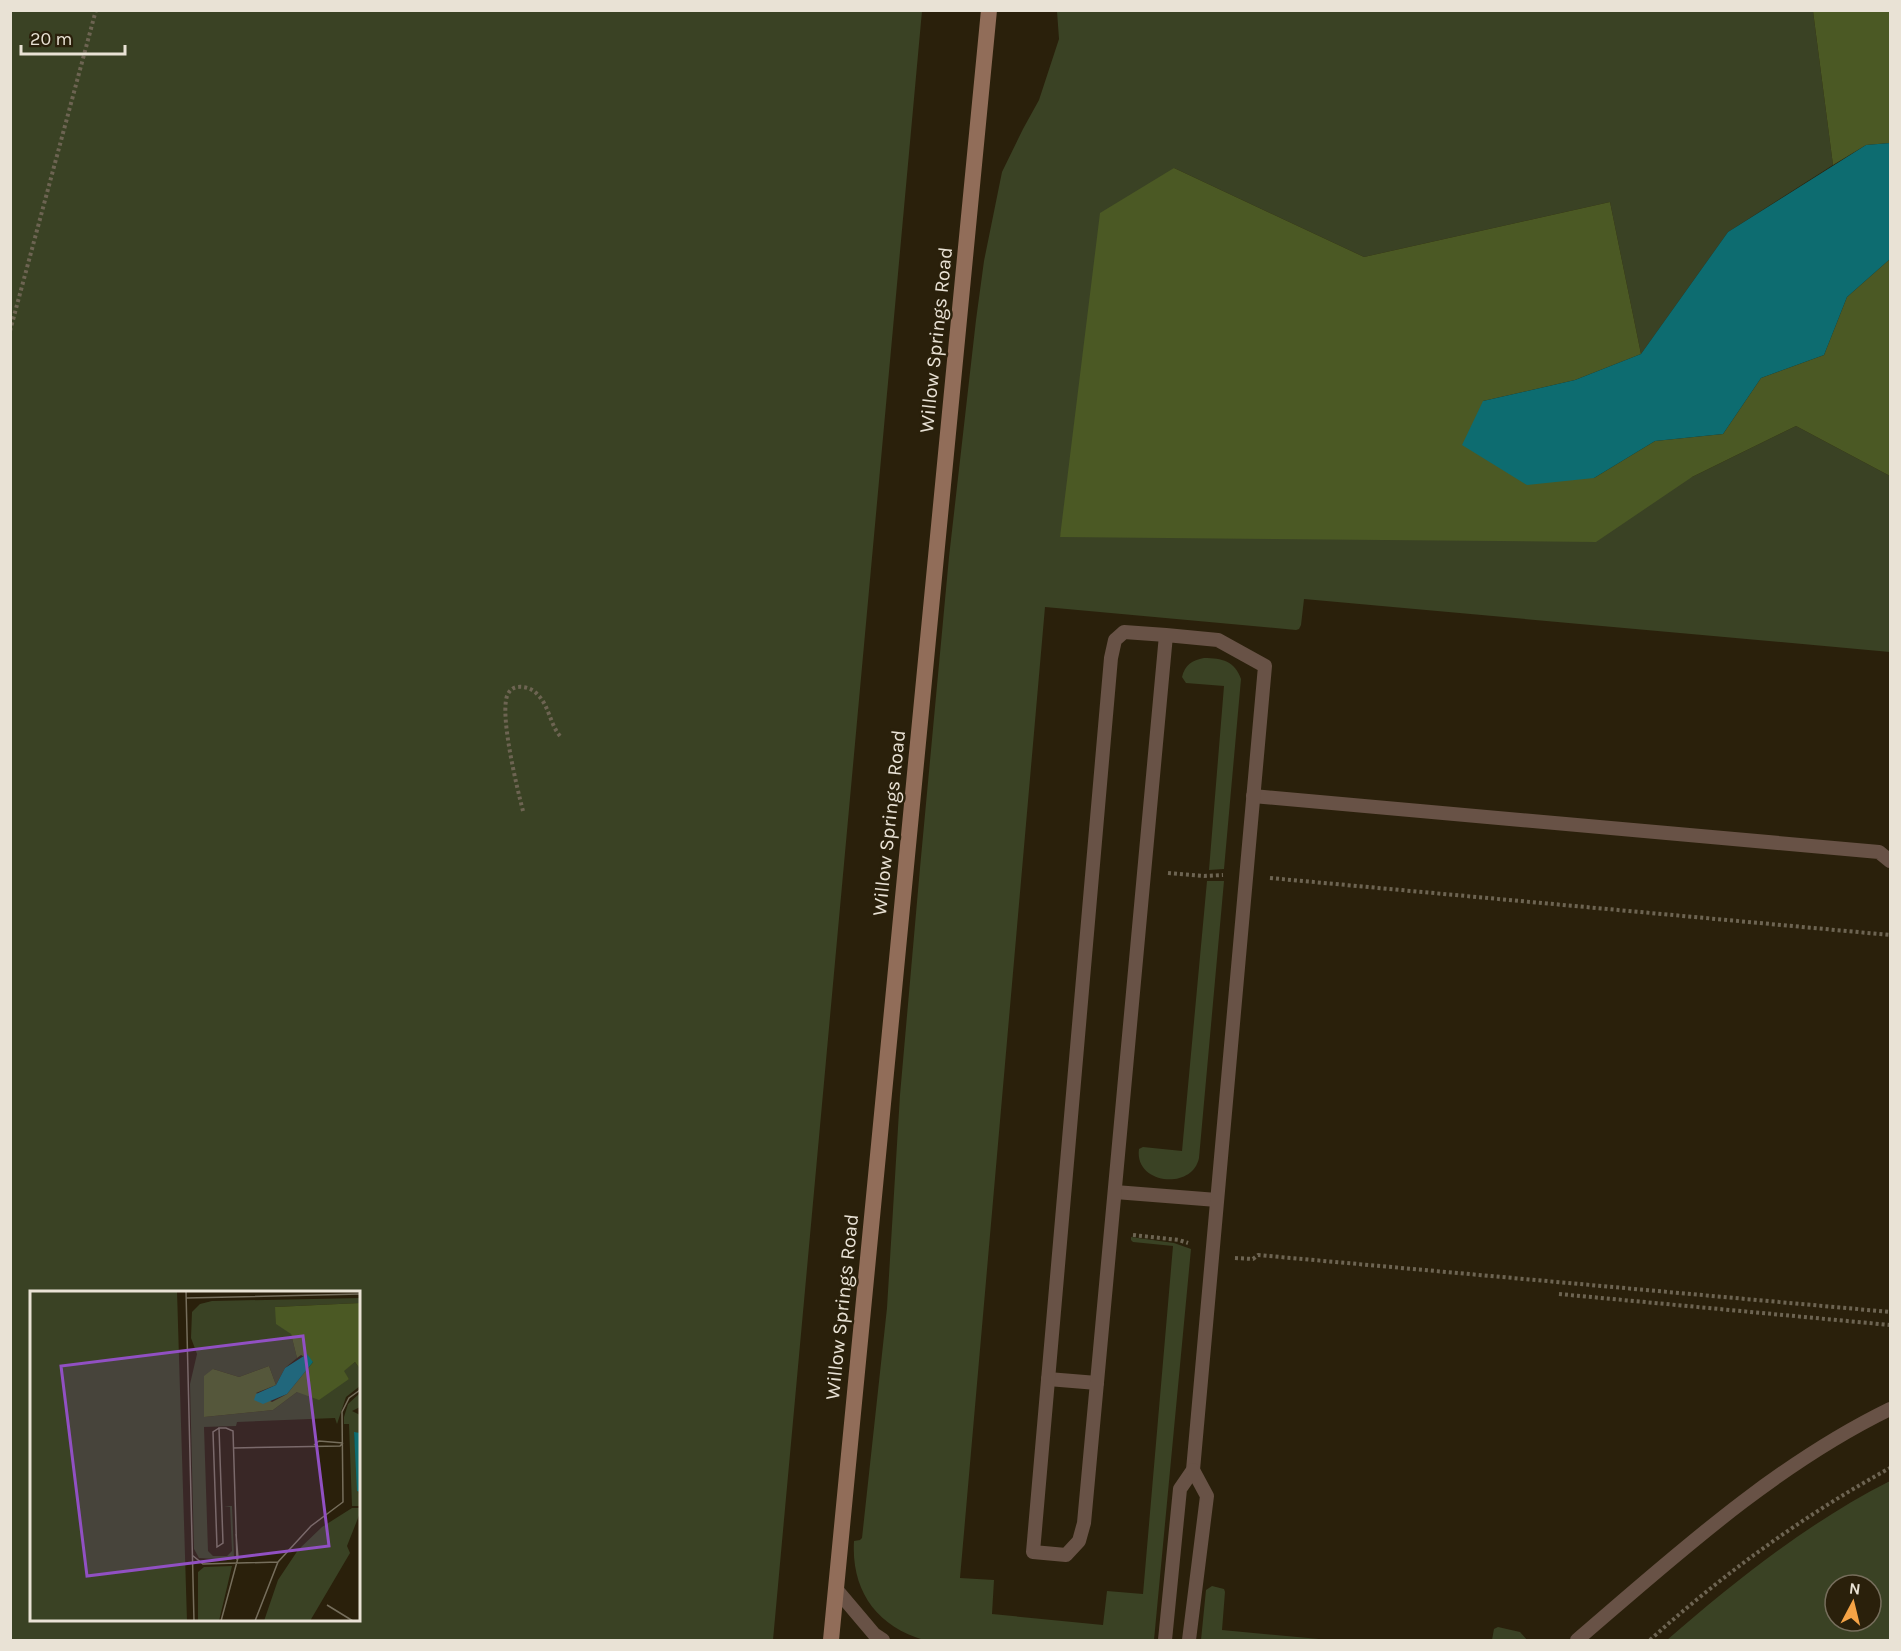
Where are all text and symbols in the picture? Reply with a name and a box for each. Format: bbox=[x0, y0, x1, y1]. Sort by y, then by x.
scale bar bbox=[21, 18, 124, 56]
text: 20 m bbox=[30, 28, 72, 50]
street label: Willow Springs Road bbox=[915, 246, 957, 434]
street label: Willow Springs Road bbox=[868, 729, 910, 917]
street label: Willow Springs Road bbox=[821, 1213, 863, 1401]
inset map bbox=[30, 1291, 360, 1621]
north arrow bbox=[1823, 1573, 1883, 1633]
text: N bbox=[1848, 1578, 1862, 1599]

